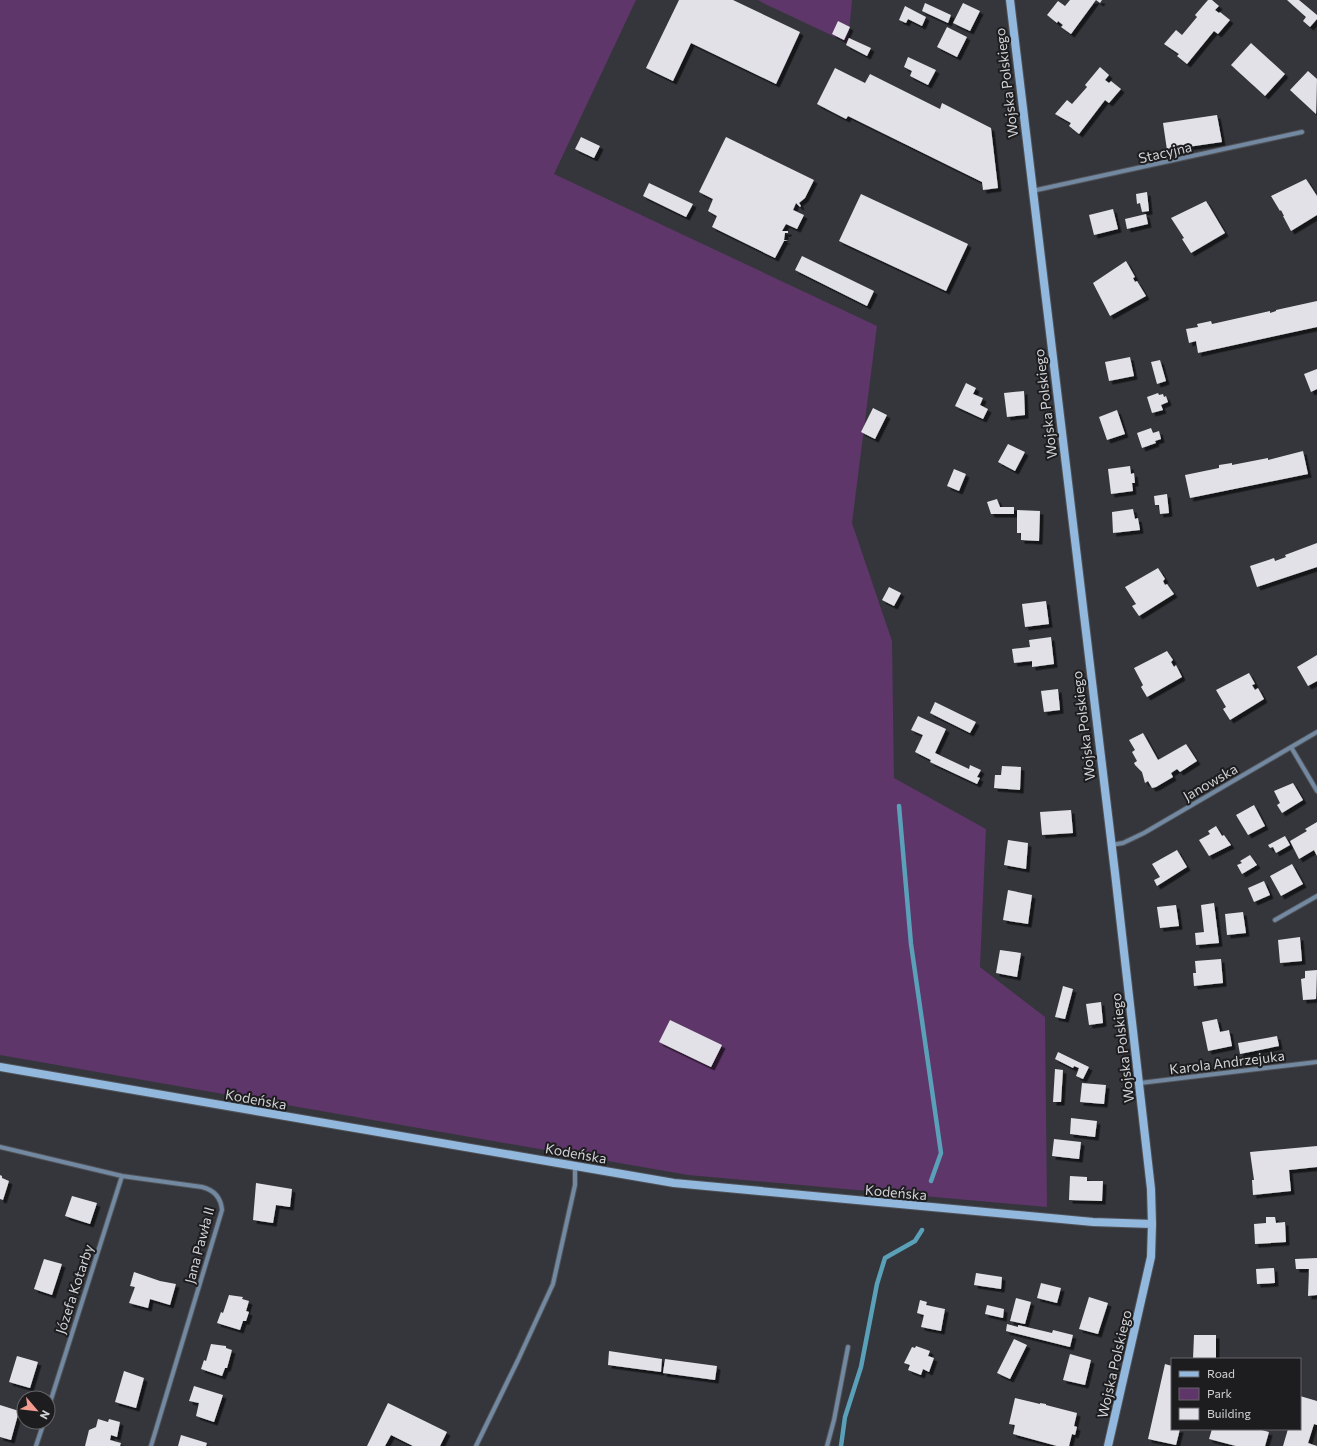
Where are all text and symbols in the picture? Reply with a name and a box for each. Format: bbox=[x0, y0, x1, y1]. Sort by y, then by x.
street label: Wojska Polskiego bbox=[991, 27, 1021, 139]
street label: Stacyjna bbox=[1137, 138, 1193, 166]
street label: Wojska Polskiego bbox=[1030, 348, 1060, 460]
street label: Wojska Polskiego bbox=[1068, 670, 1098, 782]
street label: Janowska bbox=[1180, 760, 1240, 804]
street label: Wojska Polskiego bbox=[1107, 992, 1137, 1104]
street label: Karola Andrzejuka bbox=[1168, 1046, 1286, 1078]
street label: Kodeńska bbox=[224, 1085, 288, 1113]
street label: Kodeńska bbox=[544, 1139, 608, 1167]
street label: Kodeńska bbox=[864, 1181, 928, 1203]
street label: Jana Pawła II bbox=[181, 1205, 217, 1285]
street label: Józefa Kotarby bbox=[52, 1242, 96, 1336]
street label: Wojska Polskiego bbox=[1093, 1308, 1135, 1420]
legend bbox=[1171, 1358, 1301, 1430]
text: Road bbox=[1207, 1366, 1235, 1380]
text: Park bbox=[1207, 1386, 1233, 1400]
north arrow bbox=[16, 1390, 56, 1430]
text: Building bbox=[1207, 1406, 1251, 1420]
text: N bbox=[38, 1408, 53, 1422]

